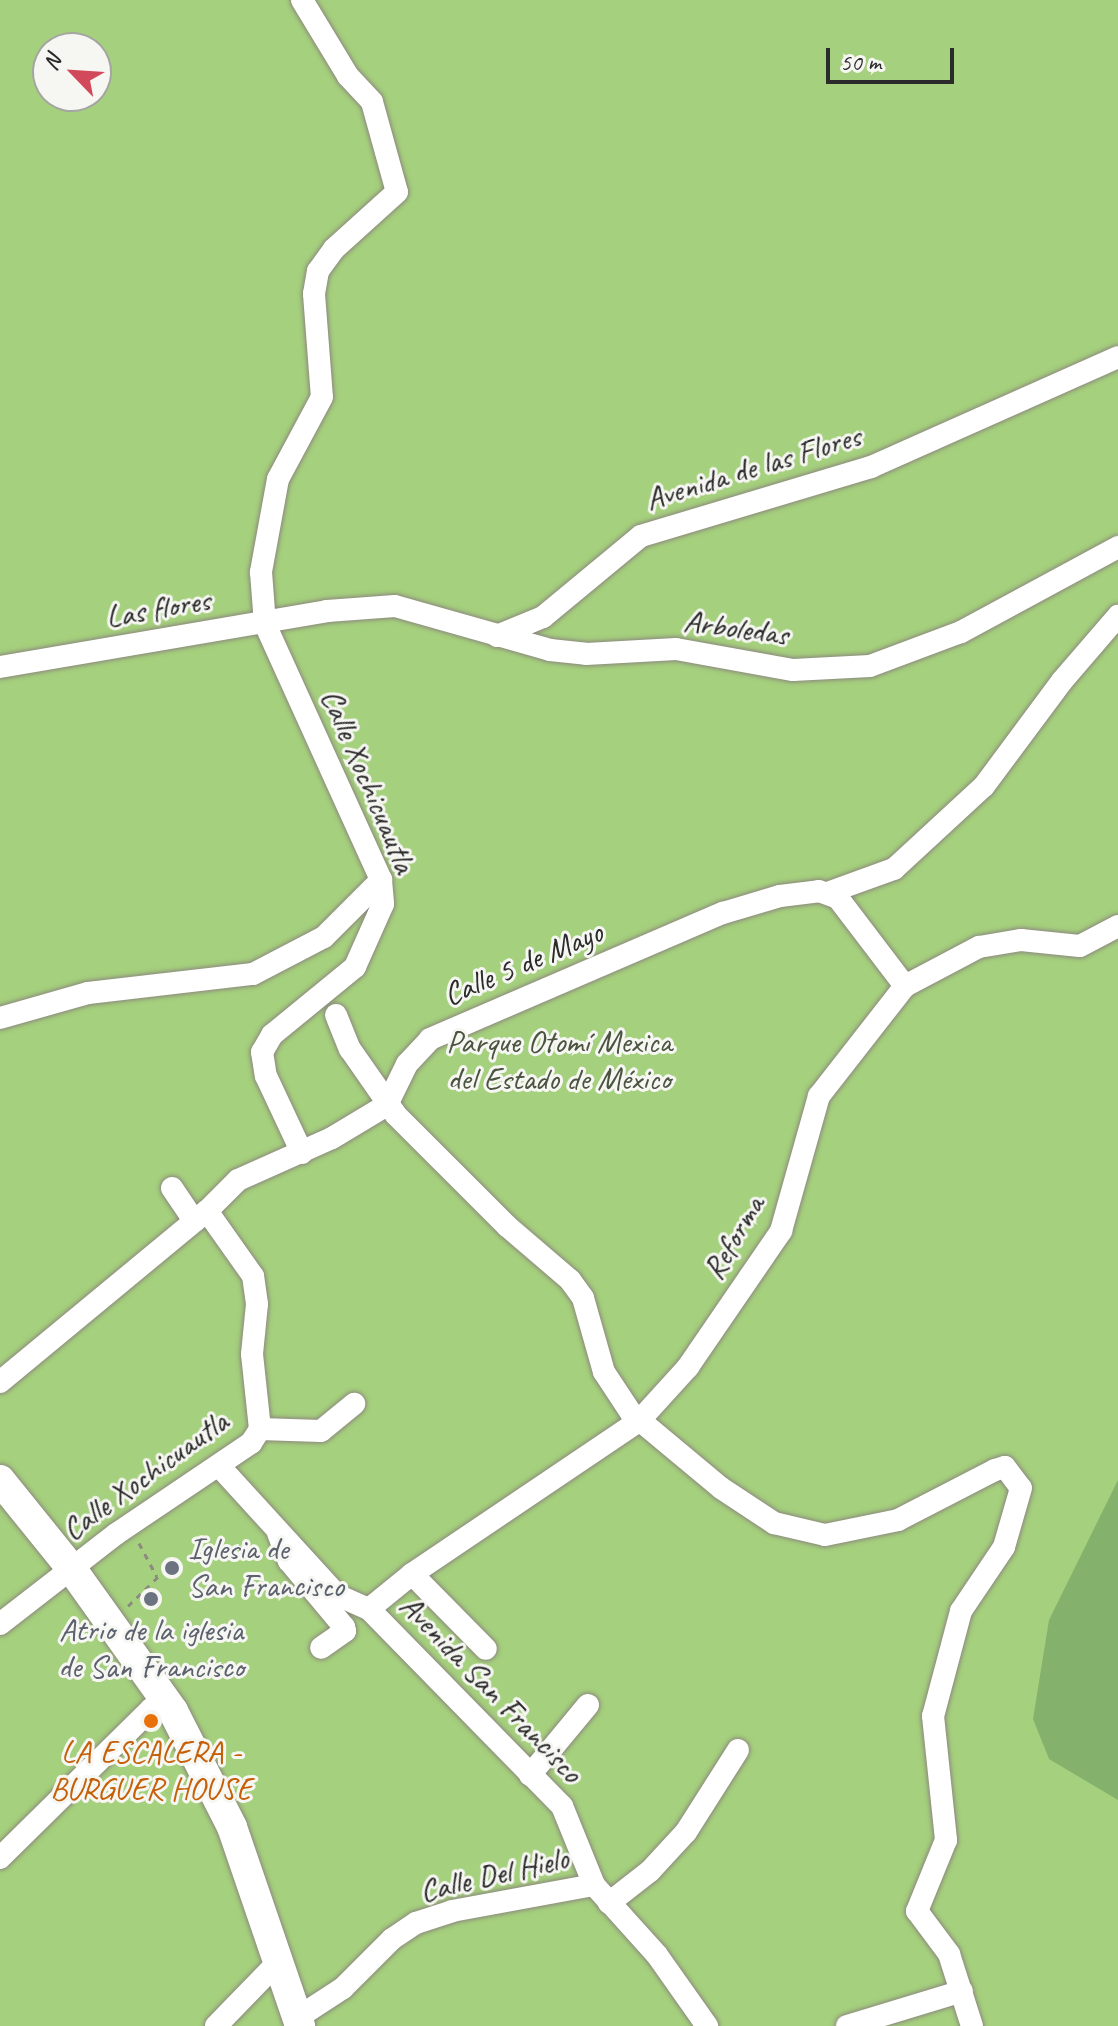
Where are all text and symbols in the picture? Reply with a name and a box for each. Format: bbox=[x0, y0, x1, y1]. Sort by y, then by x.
north arrow bbox=[32, 32, 112, 112]
scale bar bbox=[830, 32, 958, 82]
text: 50 m bbox=[840, 47, 881, 77]
text: N bbox=[36, 51, 68, 75]
street label: Avenida de las Flores bbox=[640, 417, 866, 519]
street label: Las flores bbox=[103, 581, 213, 637]
street label: Arboledas bbox=[681, 602, 791, 654]
street label: Calle Xochicuautla bbox=[312, 683, 424, 879]
street label: Calle 5 de Mayo bbox=[437, 913, 609, 1015]
park label: Parque Otomí Mexica del Estado de México bbox=[445, 1024, 673, 1099]
street label: Reforma bbox=[695, 1189, 773, 1287]
street label: Calle Xochicuautla bbox=[54, 1403, 236, 1549]
place label: Iglesia de San Francisco bbox=[188, 1531, 345, 1606]
marker: Iglesia de San Francisco bbox=[163, 1559, 181, 1577]
street label: Avenida San Francisco bbox=[391, 1587, 591, 1791]
marker: Atrio de la iglesia de San Francisco bbox=[142, 1590, 160, 1608]
place label: Atrio de la iglesia de San Francisco bbox=[57, 1612, 245, 1687]
marker: LA ESCALERA - BURGUER HOUSE bbox=[142, 1712, 160, 1730]
place label: LA ESCALERA - BURGUER HOUSE bbox=[50, 1734, 252, 1809]
street label: Calle Del Hielo bbox=[416, 1839, 572, 1911]

